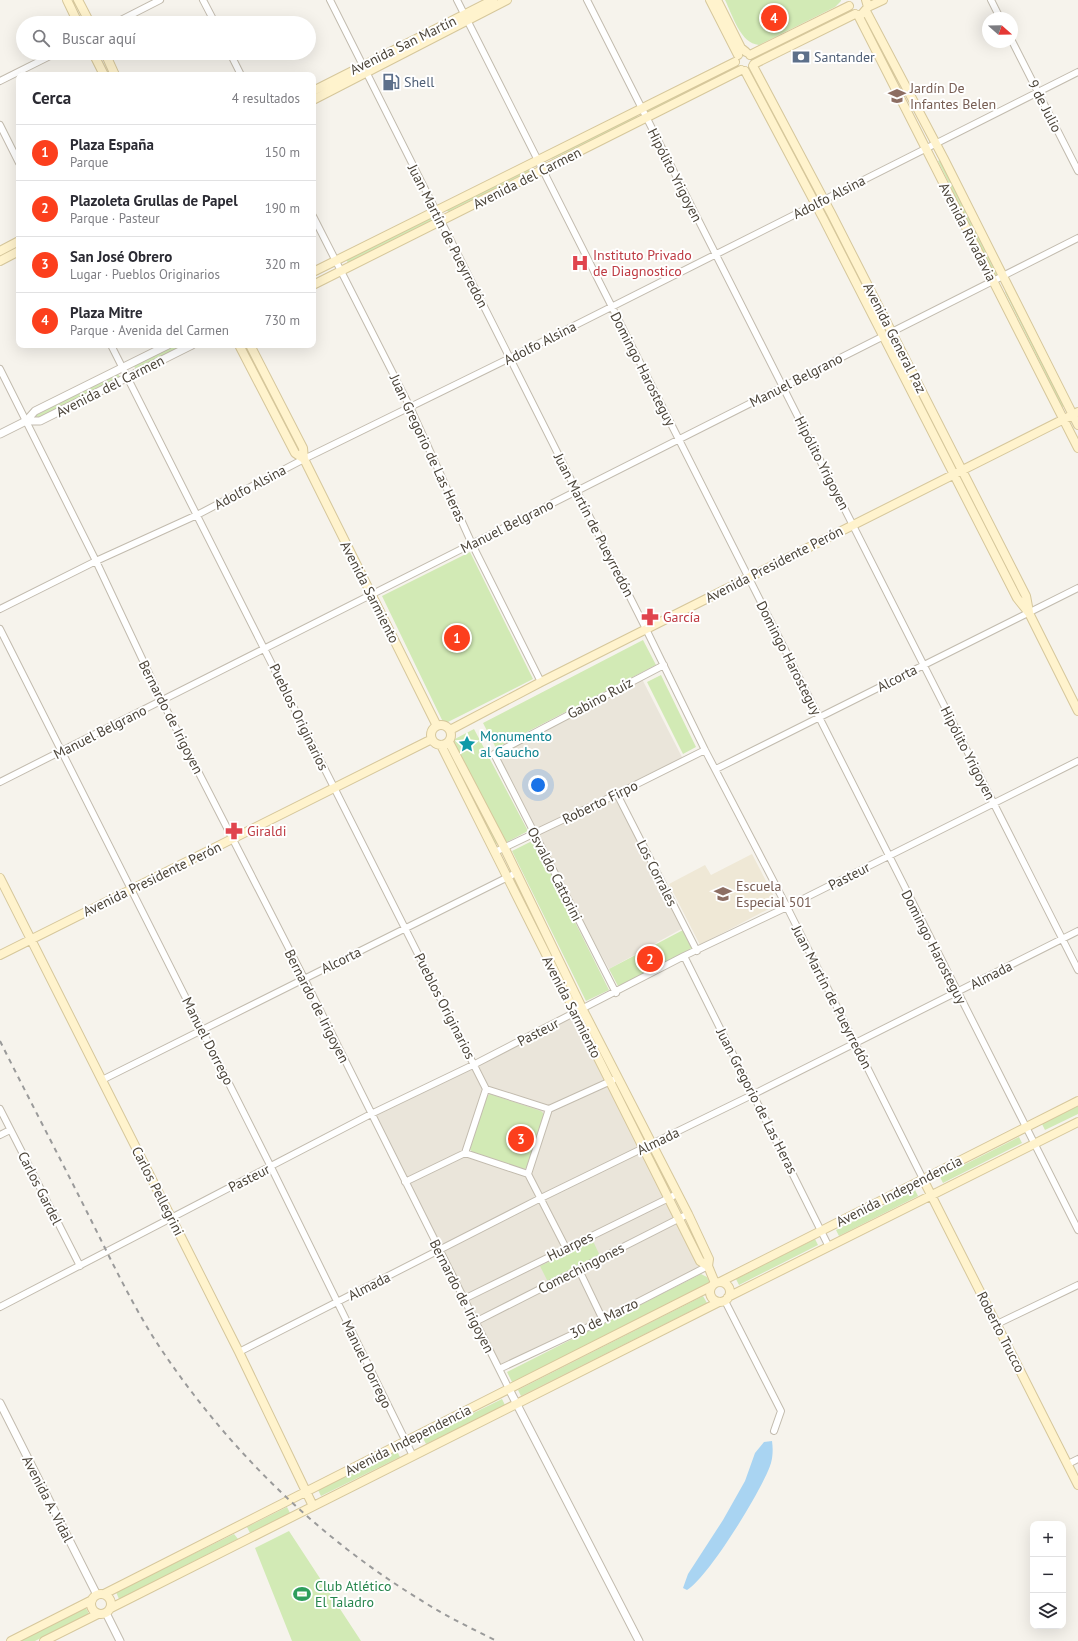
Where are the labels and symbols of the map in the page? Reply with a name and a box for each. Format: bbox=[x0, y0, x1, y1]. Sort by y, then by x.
pin: 4 bbox=[761, 3, 787, 33]
street label: Avenida San Martín bbox=[347, 11, 459, 79]
north arrow bbox=[982, 12, 1018, 48]
bank icon: Santander bbox=[791, 47, 811, 67]
place label: Santander bbox=[814, 48, 875, 66]
fuel station icon: Shell bbox=[381, 72, 401, 92]
place label: Shell bbox=[404, 73, 434, 91]
street label: 9 de Julio bbox=[1024, 77, 1066, 135]
place label: Jardín De Infantes Belen bbox=[909, 79, 996, 113]
school or university icon: Jardín De Infantes Belen bbox=[887, 86, 907, 106]
street label: Hipólito Yrigoyen bbox=[644, 125, 706, 225]
street label: Avenida del Carmen bbox=[470, 143, 584, 213]
street label: Juan Martín de Pueyrredón bbox=[403, 160, 492, 311]
street label: Adolfo Alsina bbox=[790, 171, 868, 223]
street label: Avenida Rivadavia bbox=[935, 179, 1001, 285]
place label: Instituto Privado de Diagnostico bbox=[593, 246, 692, 280]
hospital icon: Instituto Privado de Diagnostico bbox=[570, 253, 590, 273]
street label: Avenida General Paz bbox=[859, 280, 931, 396]
street label: Domingo Harosteguy bbox=[606, 309, 680, 430]
street label: Adolfo Alsina bbox=[501, 317, 579, 369]
street label: Manuel Belgrano bbox=[747, 349, 845, 411]
street label: Avenida del Carmen bbox=[53, 351, 167, 421]
street label: Juan Gregorio de Las Heras bbox=[385, 370, 470, 525]
street label: Hipólito Yrigoyen bbox=[791, 413, 853, 513]
street label: Juan Martín de Pueyrredón bbox=[549, 449, 638, 600]
street label: Adolfo Alsina bbox=[211, 460, 289, 513]
street label: Manuel Belgrano bbox=[458, 495, 556, 557]
street label: Avenida Presidente Perón bbox=[702, 521, 846, 607]
street label: Avenida Sarmiento bbox=[337, 538, 403, 646]
street label: Domingo Harosteguy bbox=[752, 598, 826, 719]
pharmacy icon: García bbox=[640, 607, 660, 627]
place label: García bbox=[663, 608, 700, 626]
pin: 1 bbox=[444, 623, 470, 653]
street label: Bernardo de Irigoyen bbox=[135, 657, 207, 777]
street label: Alcorta bbox=[874, 660, 920, 696]
street label: Pueblos Originarios bbox=[265, 661, 333, 773]
street label: Gabino Ruíz bbox=[564, 673, 636, 723]
street label: Manuel Belgrano bbox=[51, 701, 149, 763]
street label: Hipólito Yrigoyen bbox=[937, 703, 999, 803]
place label: Monumento al Gaucho bbox=[480, 727, 552, 761]
place icon: Monumento al Gaucho bbox=[457, 734, 477, 754]
your location bbox=[528, 775, 548, 795]
street label: Roberto Firpo bbox=[559, 776, 641, 828]
pharmacy icon: Giraldi bbox=[224, 821, 244, 841]
place label: Giraldi bbox=[247, 822, 286, 840]
street label: Osvaldo Cattorini bbox=[523, 824, 587, 924]
street label: Los Corrales bbox=[633, 837, 681, 909]
street label: Avenida Presidente Perón bbox=[80, 838, 224, 920]
street label: Pasteur bbox=[825, 858, 873, 894]
place label: Escuela Especial 501 bbox=[736, 877, 812, 911]
school or university icon: Escuela Especial 501 bbox=[713, 884, 733, 904]
street label: Domingo Harosteguy bbox=[897, 887, 971, 1008]
street label: Juan Martín de Pueyrredón bbox=[787, 921, 876, 1072]
street label: Alcorta bbox=[318, 943, 364, 977]
pin: 2 bbox=[637, 944, 663, 974]
street label: Bernardo de Irigoyen bbox=[281, 946, 353, 1066]
street label: Pueblos Originarios bbox=[411, 950, 480, 1062]
street label: Avenida Sarmiento bbox=[539, 953, 605, 1061]
street label: Almada bbox=[967, 957, 1015, 993]
street label: Manuel Dorrego bbox=[178, 994, 238, 1088]
street label: Pasteur bbox=[514, 1014, 562, 1050]
street label: Juan Gregorio de Las Heras bbox=[712, 1024, 802, 1177]
street label: Almada bbox=[634, 1123, 682, 1159]
pin: 3 bbox=[508, 1124, 534, 1154]
street label: Carlos Pellegrini bbox=[128, 1143, 188, 1239]
street label: Carlos Gardel bbox=[14, 1148, 66, 1228]
street label: Avenida Independencia bbox=[833, 1151, 965, 1231]
street label: Pasteur bbox=[225, 1160, 273, 1196]
street label: Huarpes bbox=[544, 1227, 596, 1265]
street label: Bernardo de Irigoyen bbox=[426, 1236, 498, 1356]
street label: Comechingones bbox=[535, 1239, 627, 1297]
street label: Almada bbox=[345, 1268, 393, 1304]
street label: Roberto Trucco bbox=[973, 1288, 1029, 1376]
street label: 30 de Marzo bbox=[567, 1294, 641, 1342]
street label: Manuel Dorrego bbox=[338, 1317, 396, 1411]
street label: Avenida Independencia bbox=[342, 1400, 474, 1480]
street label: Avenida A. Vidal bbox=[18, 1453, 78, 1545]
place label: Club Atlético El Taladro bbox=[315, 1577, 391, 1611]
sports icon: Club Atlético El Taladro bbox=[292, 1584, 312, 1604]

